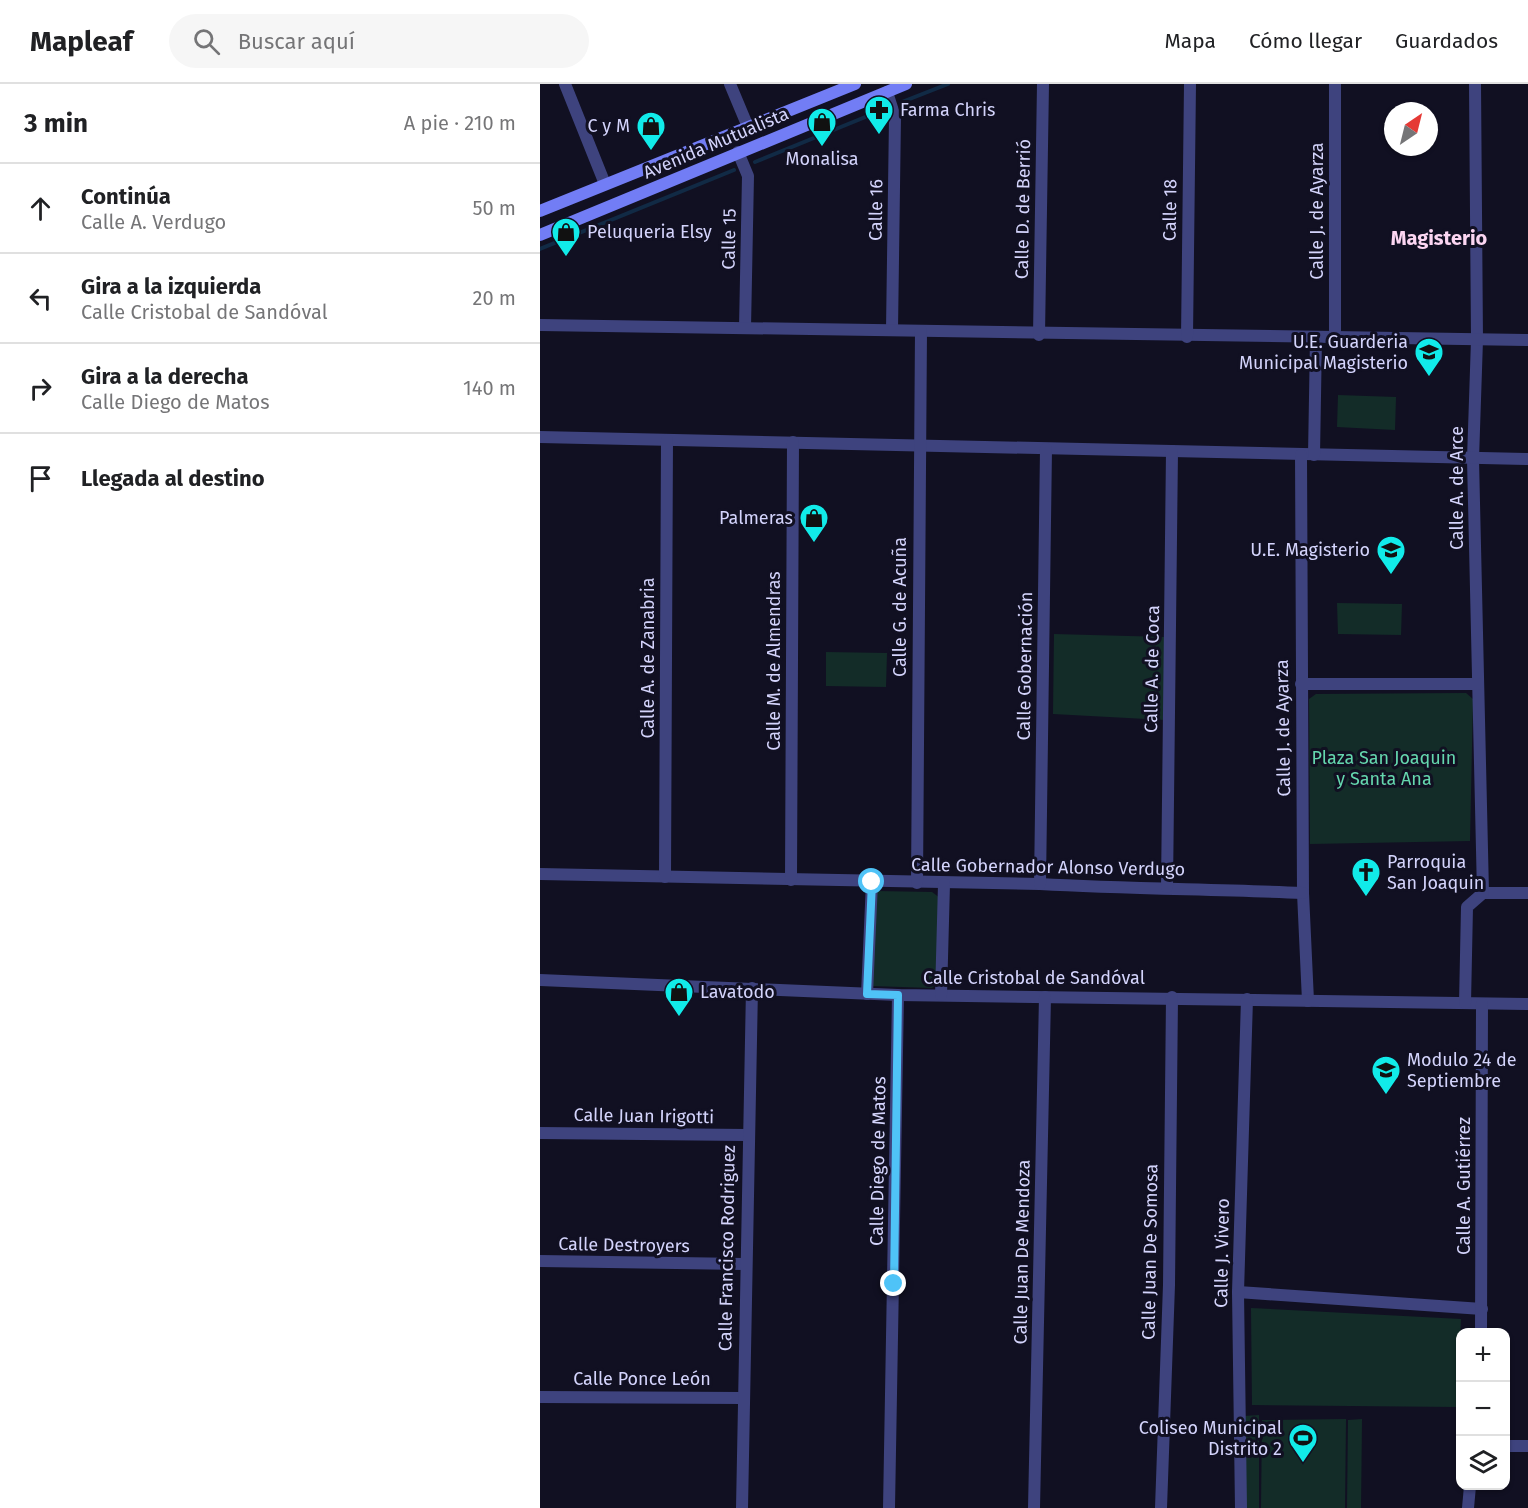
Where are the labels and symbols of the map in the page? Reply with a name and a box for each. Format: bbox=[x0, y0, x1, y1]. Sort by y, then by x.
pharmacy icon: Farma Chris bbox=[863, 94, 895, 136]
place label: Farma Chris bbox=[900, 99, 995, 121]
street label: Avenida Mutualista bbox=[640, 102, 792, 184]
north arrow bbox=[1384, 102, 1438, 156]
shop icon: Monalisa bbox=[806, 106, 838, 148]
shop icon: C y M bbox=[635, 110, 667, 152]
place label: C y M bbox=[588, 115, 630, 137]
street label: Calle D. de Berrió bbox=[1011, 139, 1035, 279]
street label: Calle J. de Ayarza bbox=[1306, 142, 1328, 280]
place label: Monalisa bbox=[785, 148, 859, 170]
street label: Calle 16 bbox=[864, 179, 888, 241]
street label: Calle 18 bbox=[1158, 179, 1182, 241]
street label: Calle 15 bbox=[717, 208, 741, 270]
shop icon: Peluqueria Elsy bbox=[550, 216, 582, 258]
place label: Peluqueria Elsy bbox=[587, 221, 712, 243]
district label: Magisterio bbox=[1391, 226, 1488, 250]
place label: U.E. Guarderia Municipal Magisterio bbox=[1239, 331, 1408, 374]
school or university icon: U.E. Guarderia Municipal Magisterio bbox=[1413, 336, 1445, 378]
street label: Calle A. de Arce bbox=[1446, 426, 1468, 550]
shop icon: Palmeras bbox=[798, 502, 830, 544]
place label: Palmeras bbox=[719, 507, 793, 529]
school or university icon: U.E. Magisterio bbox=[1375, 534, 1407, 576]
street label: Calle G. de Acuña bbox=[889, 537, 911, 677]
place label: U.E. Magisterio bbox=[1250, 539, 1370, 561]
street label: Calle M. de Almendras bbox=[763, 571, 785, 751]
street label: Calle A. de Zanabria bbox=[637, 577, 659, 739]
street label: Calle Gobernación bbox=[1013, 591, 1037, 741]
street label: Calle A. de Coca bbox=[1140, 605, 1164, 733]
street label: Calle J. de Ayarza bbox=[1271, 659, 1295, 797]
park label: Plaza San Joaquin y Santa Ana bbox=[1312, 747, 1456, 790]
place label: Parroquia San Joaquin bbox=[1387, 851, 1484, 894]
street label: Calle Gobernador Alonso Verdugo bbox=[911, 854, 1185, 880]
church icon: Parroquia San Joaquin bbox=[1350, 856, 1382, 898]
route start bbox=[858, 868, 884, 894]
street label: Calle Cristobal de Sandóval bbox=[923, 967, 1145, 989]
shop icon: Lavatodo bbox=[663, 976, 695, 1018]
place label: Lavatodo bbox=[700, 981, 775, 1003]
place label: Modulo 24 de Septiembre bbox=[1407, 1049, 1517, 1092]
school or university icon: Modulo 24 de Septiembre bbox=[1370, 1054, 1402, 1096]
street label: Calle Diego de Matos bbox=[866, 1076, 890, 1246]
street label: Calle Juan Irigotti bbox=[574, 1104, 714, 1128]
street label: Calle A. Gutiérrez bbox=[1453, 1117, 1475, 1255]
street label: Calle Francisco Rodriguez bbox=[714, 1145, 740, 1351]
street label: Calle Juan De Mendoza bbox=[1009, 1159, 1035, 1345]
street label: Calle Juan De Somosa bbox=[1137, 1164, 1163, 1340]
street label: Calle J. Vivero bbox=[1210, 1198, 1234, 1308]
street label: Calle Destroyers bbox=[558, 1233, 690, 1257]
route end bbox=[880, 1270, 906, 1296]
street label: Calle Ponce León bbox=[573, 1368, 711, 1390]
place label: Coliseo Municipal Distrito 2 bbox=[1139, 1417, 1282, 1460]
sports icon: Coliseo Municipal Distrito 2 bbox=[1287, 1422, 1319, 1464]

